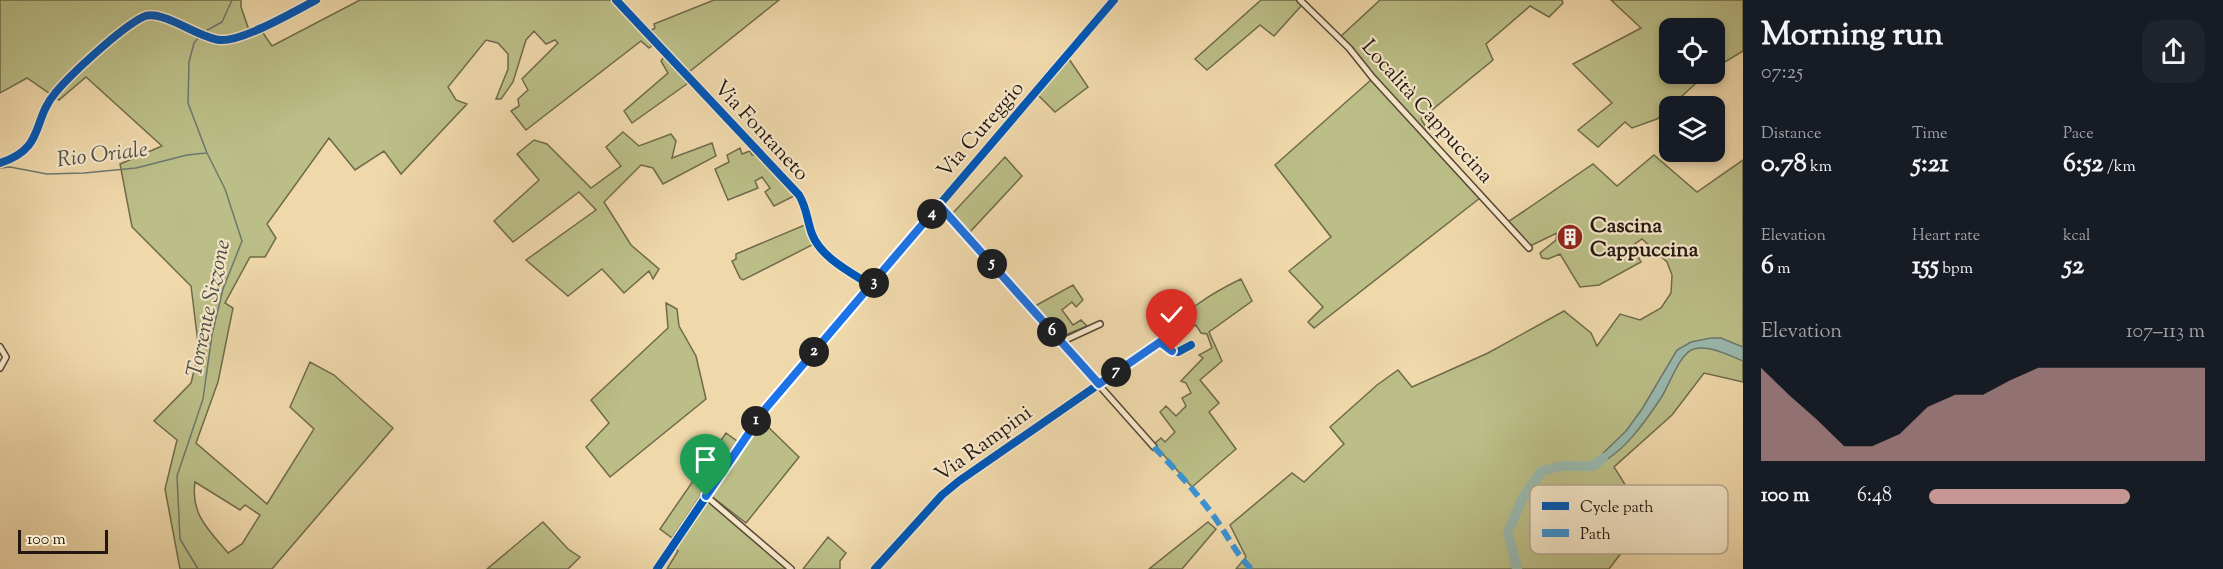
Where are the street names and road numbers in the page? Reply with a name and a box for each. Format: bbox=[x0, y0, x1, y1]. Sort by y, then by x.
street label: Località Cappuccina bbox=[1354, 34, 1500, 191]
street label: Via Fontaneto bbox=[706, 74, 815, 188]
street label: Via Cureggio bbox=[931, 75, 1032, 185]
street label: Via Rampini bbox=[929, 399, 1039, 490]

